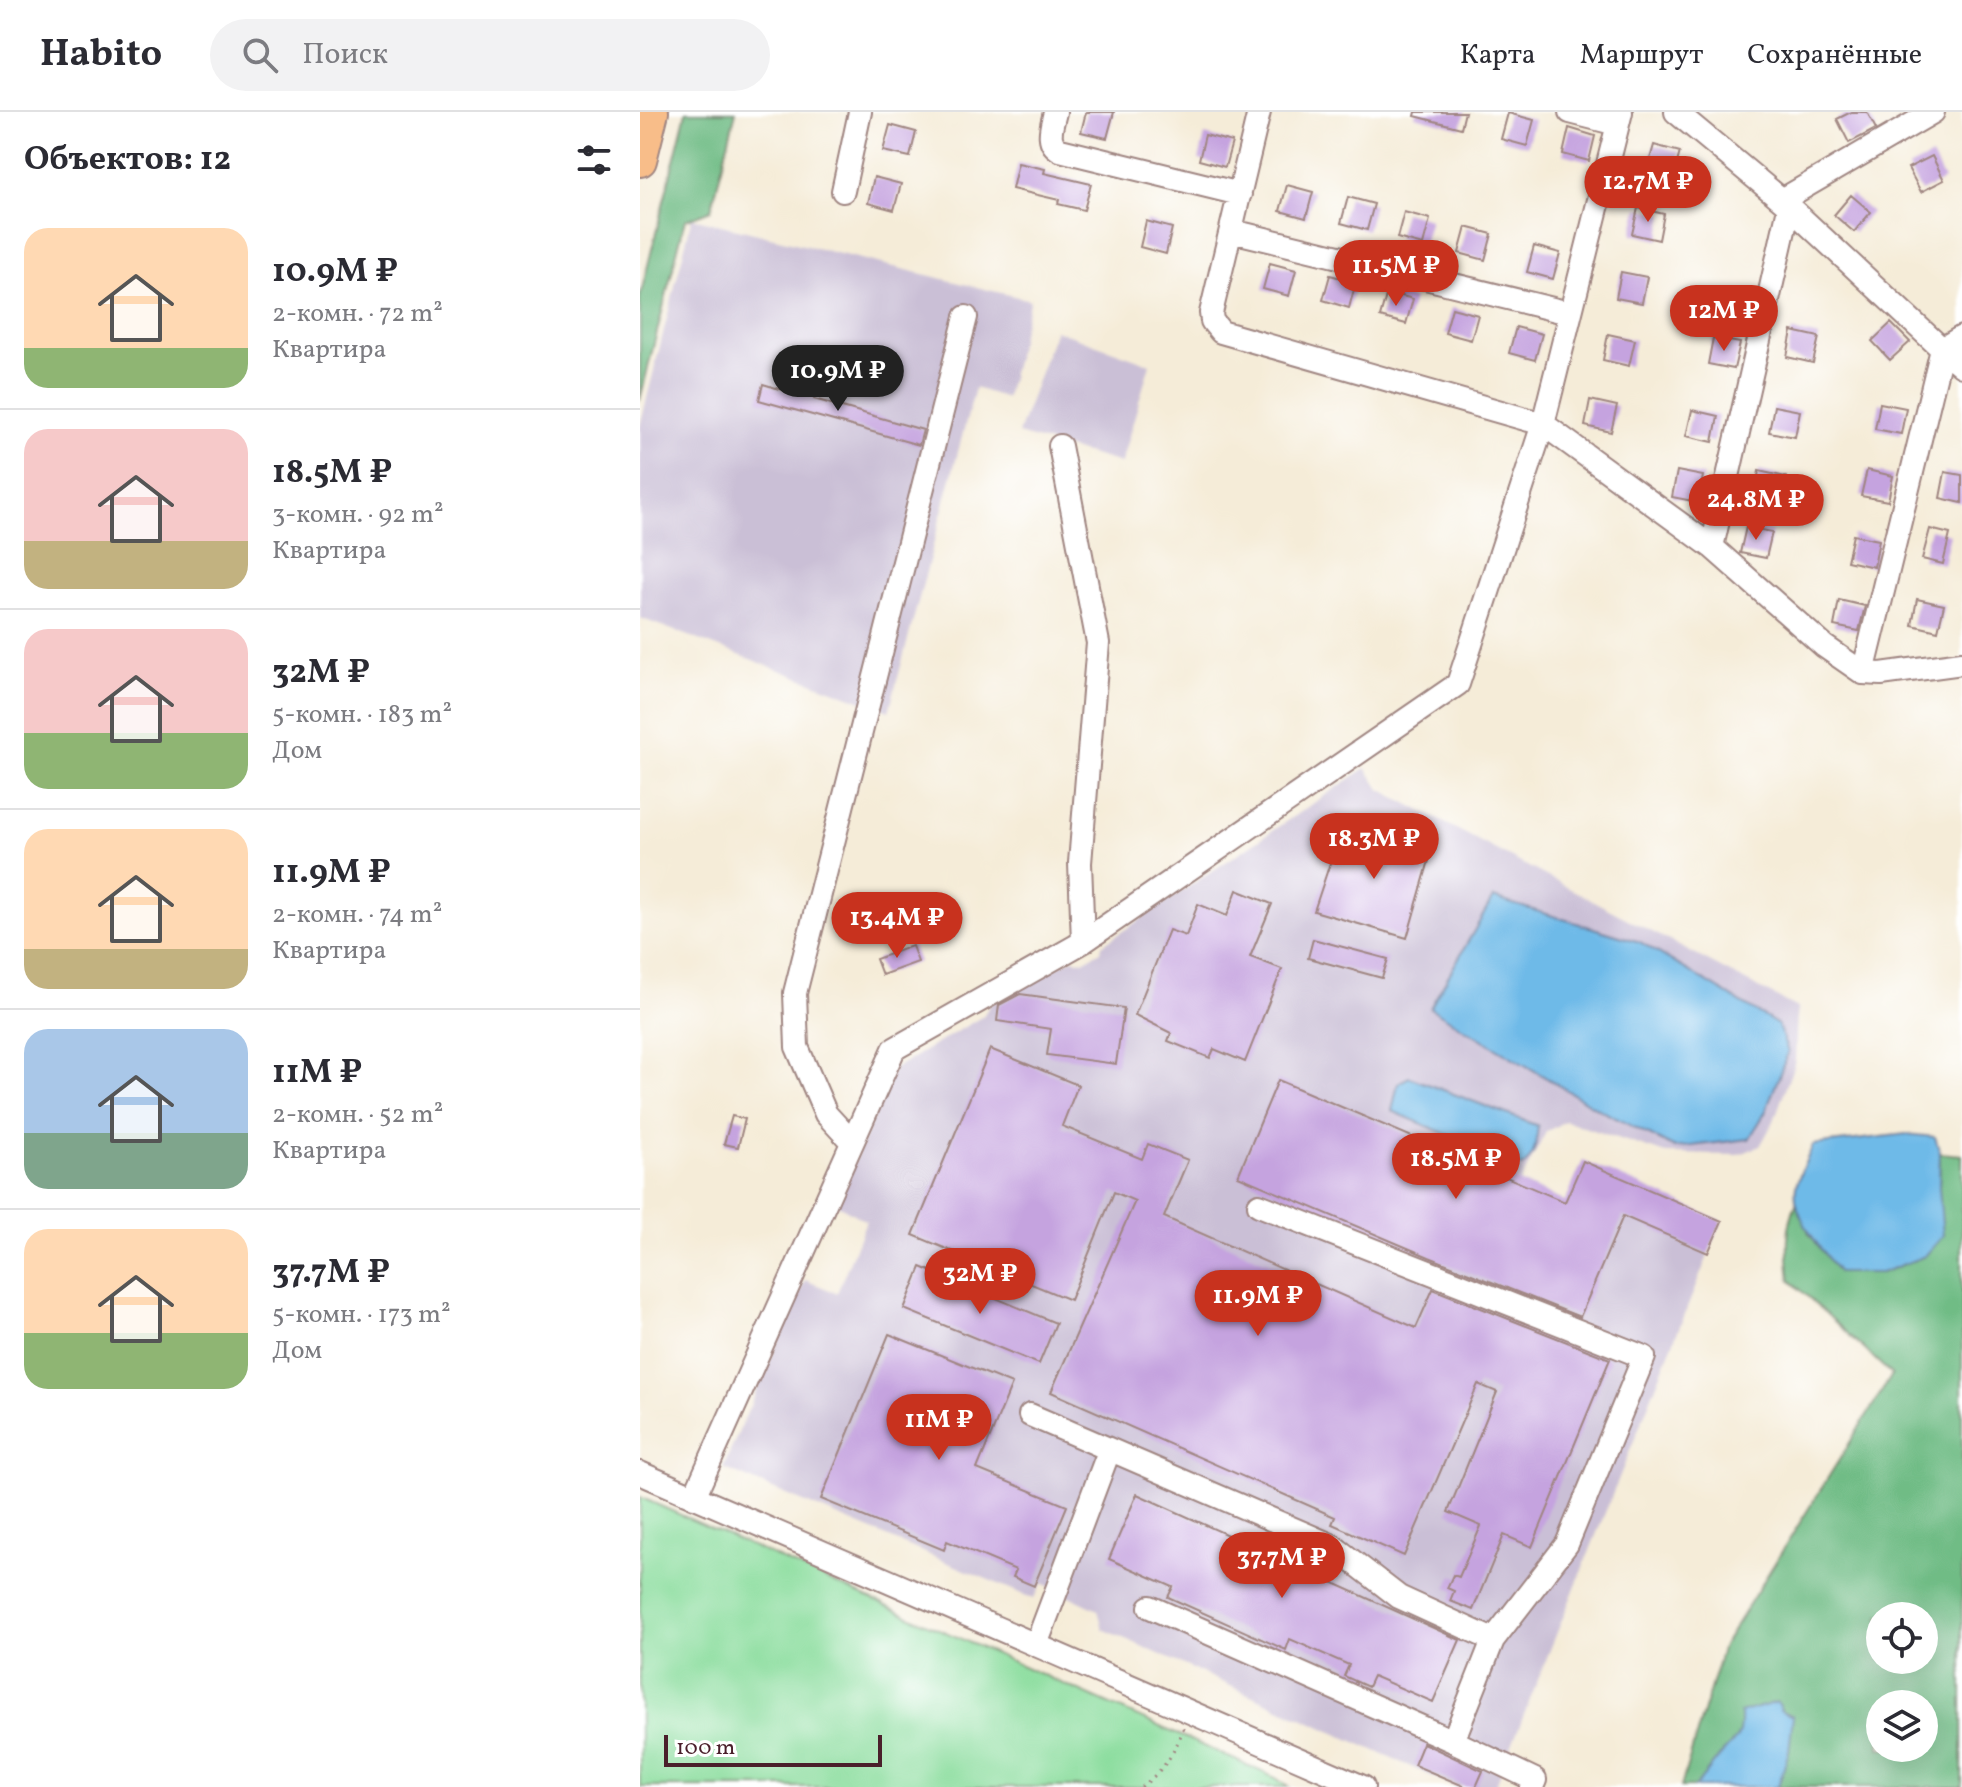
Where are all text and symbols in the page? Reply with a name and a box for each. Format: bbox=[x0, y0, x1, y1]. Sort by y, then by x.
search box bbox=[210, 19, 770, 91]
text: Habito bbox=[40, 29, 162, 82]
icon: search bbox=[238, 33, 282, 77]
text: Поиск bbox=[302, 34, 388, 76]
text: Карта bbox=[1460, 36, 1536, 75]
text: Маршрут bbox=[1580, 36, 1703, 75]
text: Сохранённые bbox=[1747, 36, 1922, 75]
text: Объектов: 12 bbox=[24, 137, 231, 184]
icon: filters bbox=[572, 138, 616, 182]
pin: 12.7M ₽ bbox=[1574, 156, 1722, 224]
text: 12.7M ₽ bbox=[1602, 164, 1694, 200]
pin: 11.5M ₽ bbox=[1322, 240, 1470, 308]
text: 11.5M ₽ bbox=[1352, 248, 1440, 284]
text: 10.9M ₽ bbox=[272, 249, 398, 296]
icon: home bbox=[88, 260, 184, 356]
pin: 12M ₽ bbox=[1668, 285, 1780, 353]
text: 12M ₽ bbox=[1688, 293, 1760, 329]
text: 2-комн. · 72 m² bbox=[272, 296, 443, 332]
text: Квартира bbox=[272, 332, 386, 368]
pin: 10.9M ₽ bbox=[764, 345, 912, 413]
text: 10.9M ₽ bbox=[790, 353, 886, 389]
text: 18.5M ₽ bbox=[272, 450, 392, 497]
icon: home bbox=[88, 461, 184, 557]
pin: 24.8M ₽ bbox=[1682, 474, 1830, 542]
text: 24.8M ₽ bbox=[1707, 482, 1805, 518]
text: 3-комн. · 92 m² bbox=[272, 497, 444, 533]
text: Квартира bbox=[272, 533, 386, 569]
text: 32M ₽ bbox=[272, 650, 370, 697]
icon: home bbox=[88, 661, 184, 757]
text: 5-комн. · 183 m² bbox=[272, 697, 452, 733]
text: Дом bbox=[272, 733, 322, 769]
pin: 18.3M ₽ bbox=[1300, 813, 1448, 881]
text: 18.3M ₽ bbox=[1328, 821, 1420, 857]
text: 11.9M ₽ bbox=[272, 850, 391, 897]
icon: home bbox=[88, 861, 184, 957]
pin: 13.4M ₽ bbox=[823, 892, 971, 960]
text: 2-комн. · 74 m² bbox=[272, 897, 442, 933]
text: 13.4M ₽ bbox=[849, 900, 945, 936]
text: Квартира bbox=[272, 933, 386, 969]
text: 11M ₽ bbox=[272, 1050, 362, 1097]
icon: home bbox=[88, 1061, 184, 1157]
text: 2-комн. · 52 m² bbox=[272, 1097, 443, 1133]
text: Квартира bbox=[272, 1133, 386, 1169]
pin: 18.5M ₽ bbox=[1382, 1133, 1530, 1201]
text: 18.5M ₽ bbox=[1410, 1141, 1502, 1177]
pin: 32M ₽ bbox=[924, 1248, 1036, 1316]
text: 37.7M ₽ bbox=[272, 1250, 390, 1297]
text: 32M ₽ bbox=[943, 1256, 1017, 1292]
icon: home bbox=[88, 1261, 184, 1357]
pin: 11.9M ₽ bbox=[1184, 1270, 1332, 1338]
text: 11.9M ₽ bbox=[1213, 1278, 1303, 1314]
text: 5-комн. · 173 m² bbox=[272, 1297, 451, 1333]
text: Дом bbox=[272, 1333, 322, 1369]
pin: 11M ₽ bbox=[883, 1394, 995, 1462]
text: 11M ₽ bbox=[904, 1402, 974, 1438]
pin: 37.7M ₽ bbox=[1208, 1532, 1356, 1600]
text: 37.7M ₽ bbox=[1237, 1540, 1327, 1576]
map controls bbox=[1866, 1602, 1938, 1762]
button: locate bbox=[1866, 1602, 1938, 1674]
button: layers bbox=[1866, 1690, 1938, 1762]
scale bar bbox=[664, 1731, 882, 1767]
text: 100 m bbox=[676, 1733, 735, 1764]

